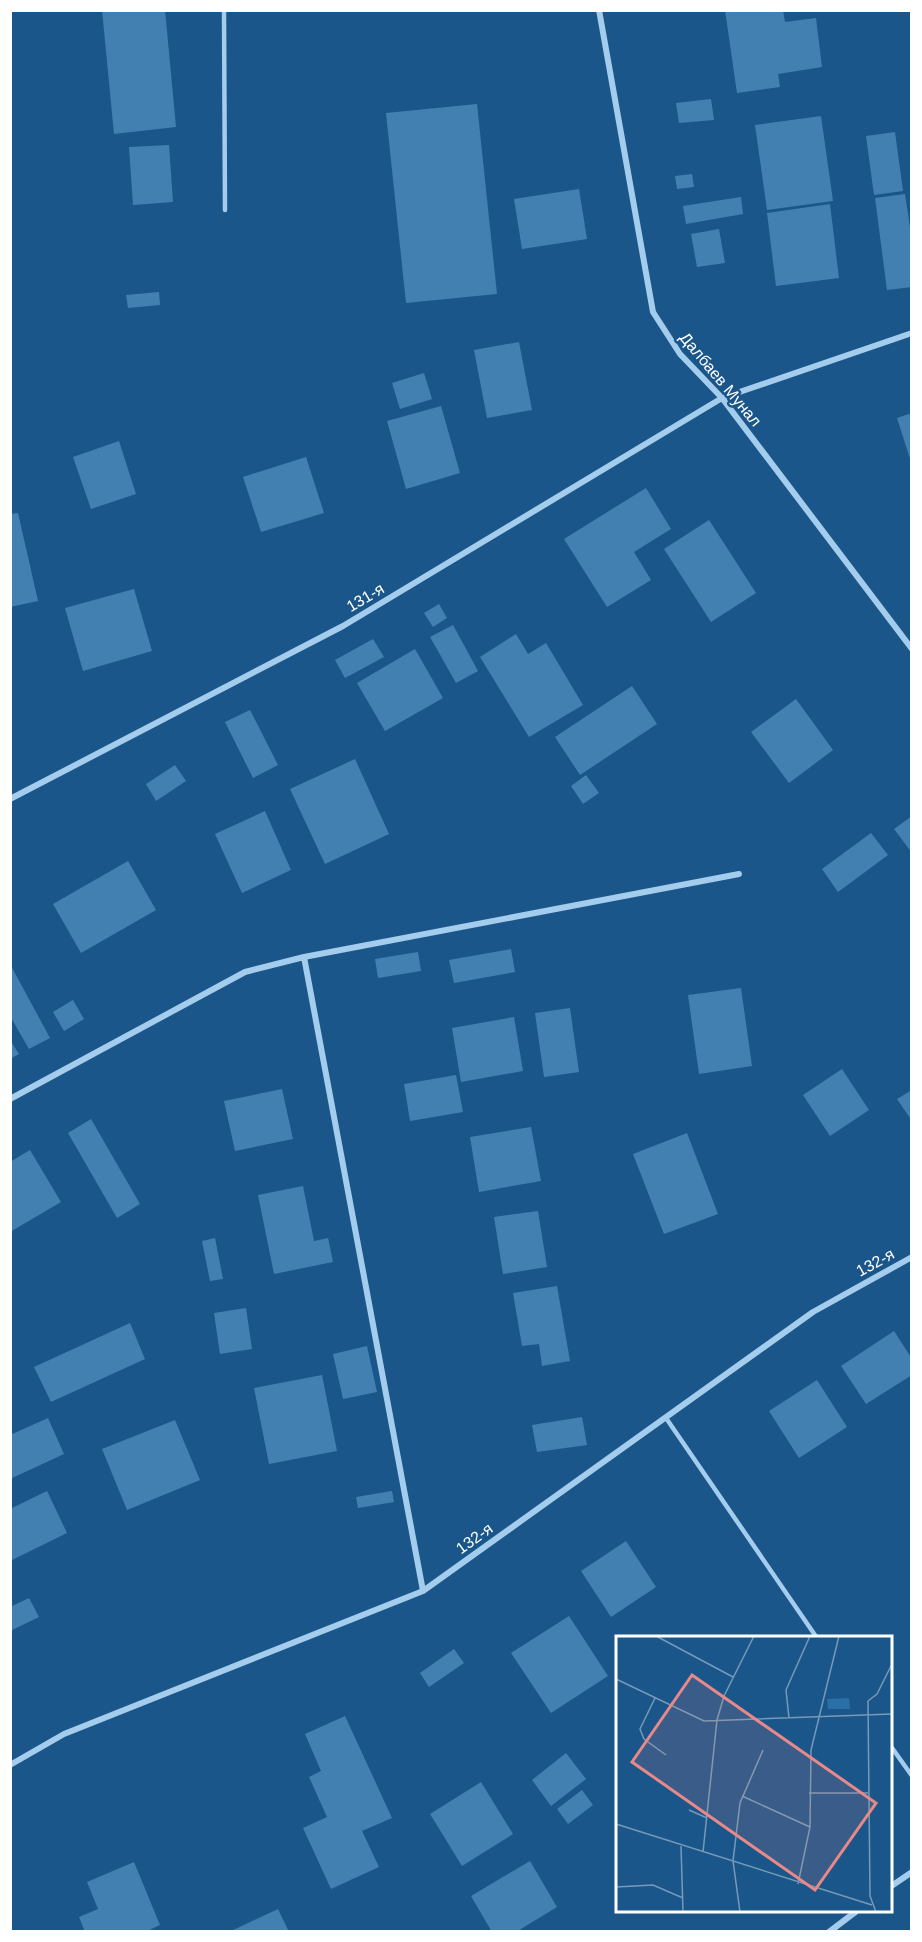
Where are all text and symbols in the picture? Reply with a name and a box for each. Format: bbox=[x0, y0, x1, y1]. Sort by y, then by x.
street label: Далбаев Мунал bbox=[676, 329, 765, 430]
street label: 131-я bbox=[343, 580, 387, 615]
street label: 132-я bbox=[853, 1245, 897, 1280]
street label: 132-я bbox=[453, 1520, 496, 1557]
inset map bbox=[616, 1636, 892, 1912]

